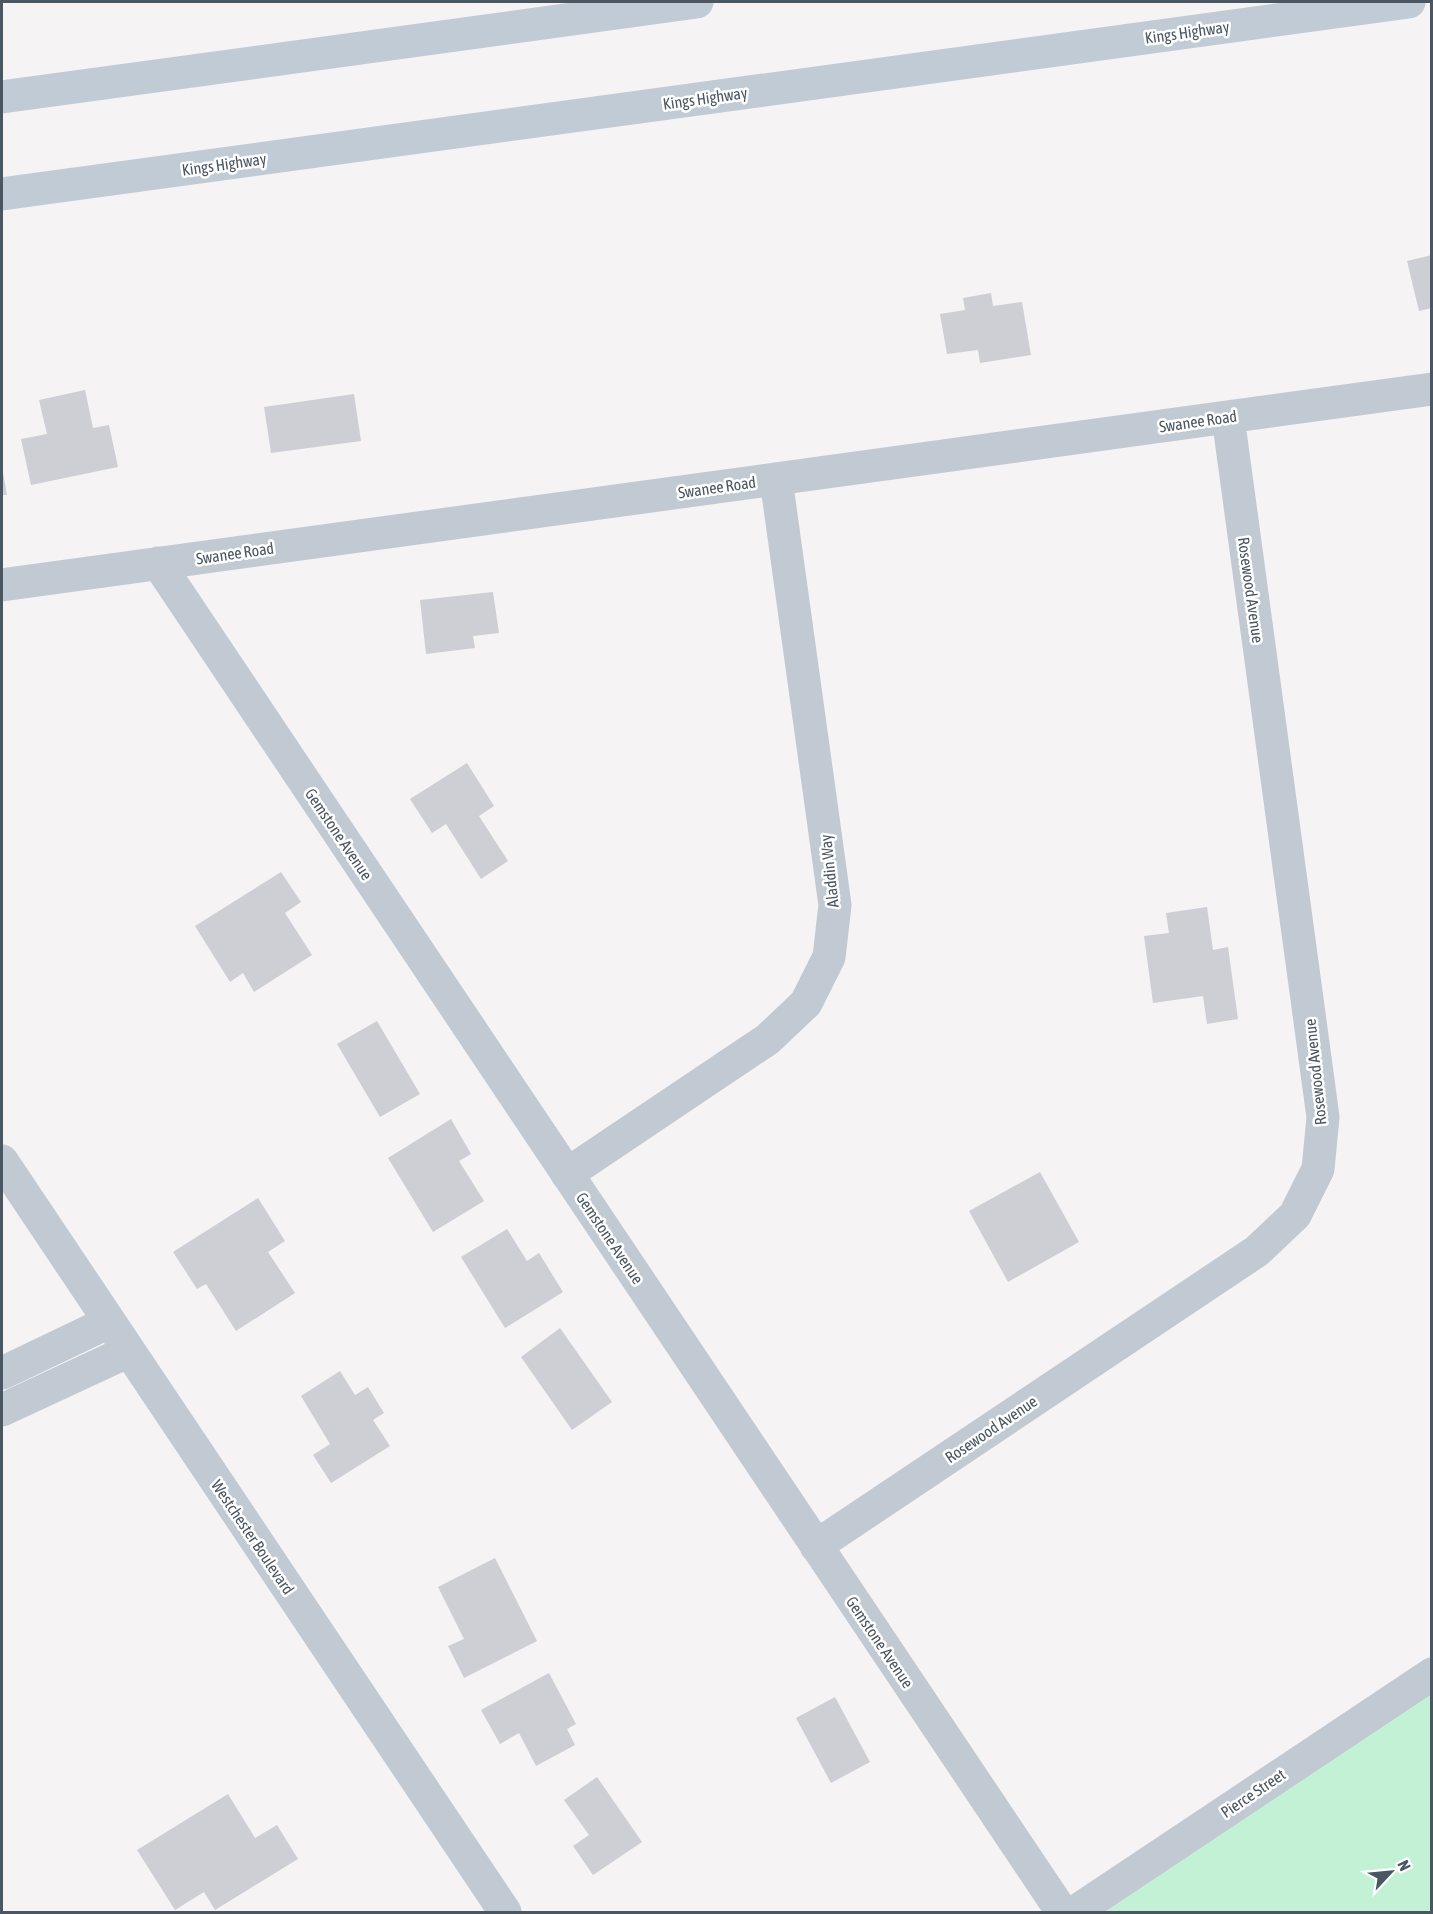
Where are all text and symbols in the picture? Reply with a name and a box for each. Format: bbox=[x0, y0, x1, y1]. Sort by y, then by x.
street label: Kings Highway bbox=[1144, 17, 1231, 48]
street label: Kings Highway bbox=[662, 83, 749, 114]
street label: Kings Highway bbox=[181, 149, 268, 180]
street label: Swanee Road bbox=[1158, 407, 1238, 435]
street label: Swanee Road bbox=[677, 473, 757, 501]
street label: Rosewood Avenue bbox=[1235, 536, 1267, 644]
street label: Swanee Road bbox=[195, 539, 275, 567]
street label: Gemstone Avenue bbox=[302, 785, 376, 883]
street label: Aladdin Way bbox=[816, 833, 843, 908]
street label: Rosewood Avenue bbox=[1300, 1018, 1330, 1126]
street label: Gemstone Avenue bbox=[573, 1189, 647, 1287]
street label: Rosewood Avenue bbox=[942, 1392, 1040, 1466]
street label: Westchester Boulevard bbox=[208, 1476, 298, 1598]
street label: Gemstone Avenue bbox=[843, 1593, 917, 1691]
street label: Pierce Street bbox=[1217, 1765, 1289, 1821]
north arrow bbox=[1361, 1842, 1421, 1902]
text: N bbox=[1394, 1857, 1415, 1874]

